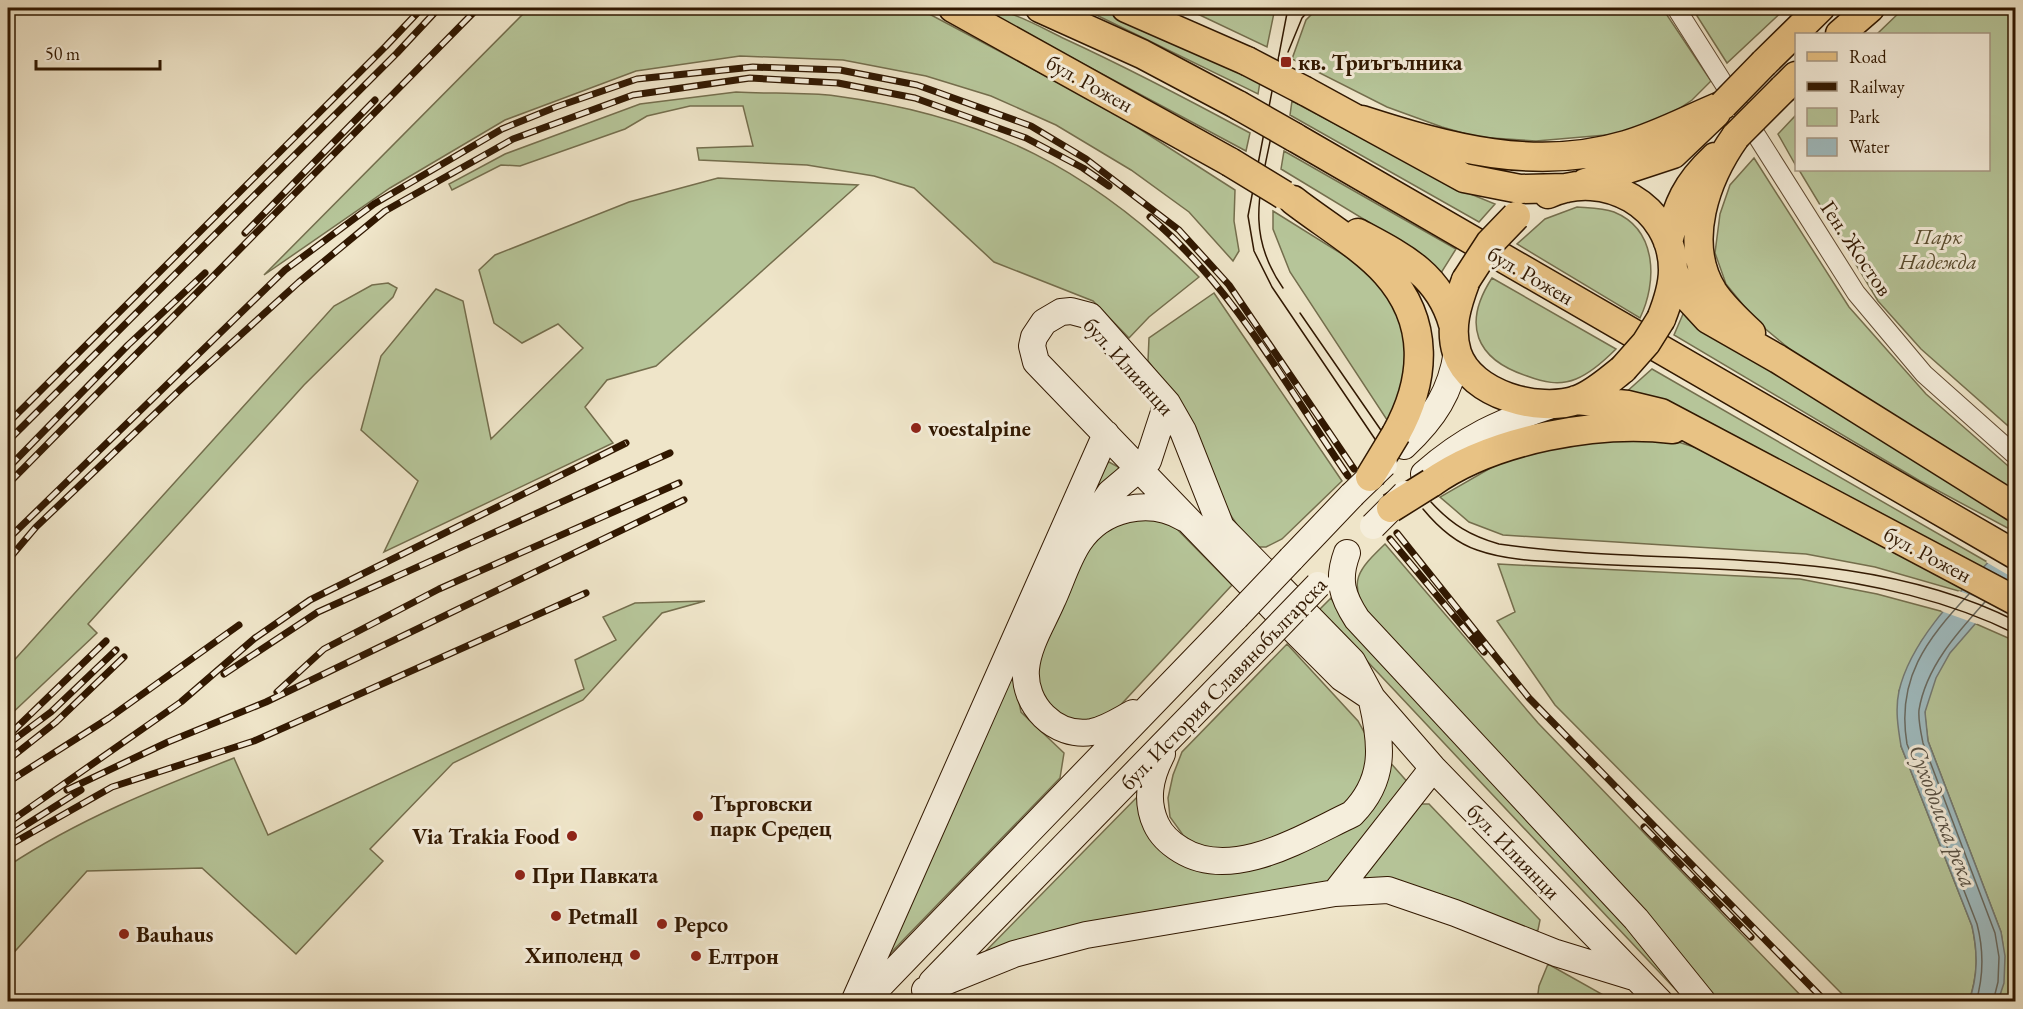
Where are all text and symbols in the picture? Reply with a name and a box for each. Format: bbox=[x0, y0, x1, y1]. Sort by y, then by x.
scale bar bbox=[36, 33, 160, 71]
legend bbox=[1795, 33, 1990, 171]
text: 50 m bbox=[45, 42, 80, 65]
text: Road bbox=[1849, 45, 1888, 68]
street label: бул. Рожен bbox=[1041, 48, 1139, 119]
place label: кв. Триъгълника bbox=[1298, 48, 1463, 77]
marker: кв. Триъгълника bbox=[1279, 55, 1293, 69]
text: Railway bbox=[1849, 75, 1905, 98]
text: Park bbox=[1849, 105, 1880, 128]
text: Water bbox=[1849, 135, 1890, 158]
street label: Ген. Жостов bbox=[1814, 195, 1899, 302]
park label: Парк Надежда bbox=[1898, 222, 1977, 276]
street label: бул. Рожен bbox=[1482, 239, 1579, 312]
street label: бул. Илиянци bbox=[1077, 311, 1181, 422]
place label: voestalpine bbox=[928, 414, 1031, 443]
marker: voestalpine bbox=[909, 421, 923, 435]
street label: бул. Рожен bbox=[1879, 519, 1977, 590]
street label: бул. История Славянобългарска bbox=[1114, 570, 1333, 796]
water label: Суходолска река bbox=[1902, 740, 1985, 892]
place label: Търговски парк Средец bbox=[710, 789, 832, 843]
street label: бул. Илиянци bbox=[1460, 797, 1567, 906]
marker: Търговски парк Средец bbox=[691, 809, 705, 823]
place label: Via Trakia Food bbox=[412, 822, 560, 851]
marker: Via Trakia Food bbox=[565, 829, 579, 843]
place label: При Павката bbox=[532, 861, 658, 890]
marker: При Павката bbox=[513, 868, 527, 882]
place label: Petmall bbox=[568, 902, 638, 931]
marker: Petmall bbox=[549, 909, 563, 923]
place label: Pepco bbox=[674, 910, 728, 939]
marker: Pepco bbox=[655, 917, 669, 931]
place label: Bauhaus bbox=[136, 920, 214, 949]
marker: Bauhaus bbox=[117, 927, 131, 941]
place label: Хиполенд bbox=[524, 941, 623, 970]
place label: Елтрон bbox=[708, 942, 779, 971]
marker: Хиполенд bbox=[628, 948, 642, 962]
marker: Елтрон bbox=[689, 949, 703, 963]

